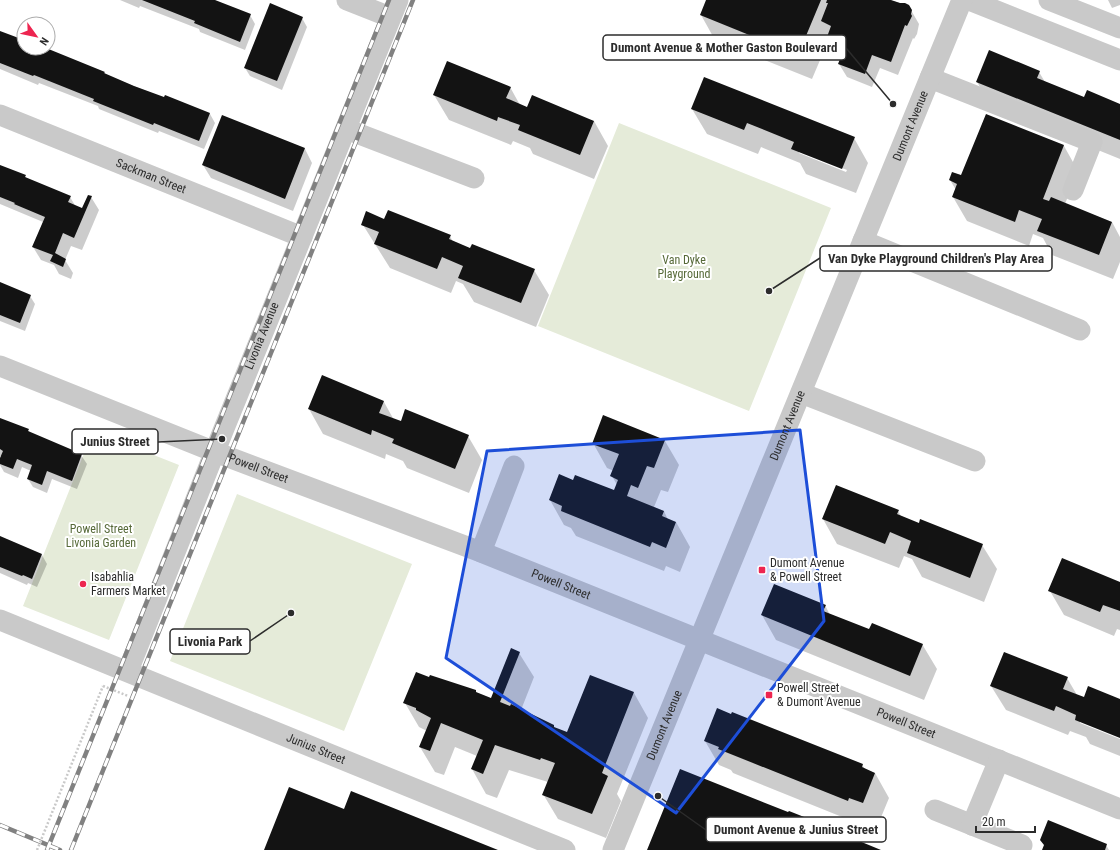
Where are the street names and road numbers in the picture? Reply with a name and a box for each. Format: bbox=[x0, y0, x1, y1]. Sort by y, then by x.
street label: Dumont Avenue bbox=[890, 88, 931, 163]
street label: Sackman Street bbox=[114, 156, 189, 197]
street label: Livonia Avenue bbox=[242, 300, 282, 371]
street label: Dumont Avenue bbox=[767, 388, 808, 462]
street label: Powell Street bbox=[227, 451, 291, 486]
street label: Powell Street bbox=[529, 566, 593, 603]
street label: Dumont Avenue bbox=[644, 688, 685, 762]
street label: Powell Street bbox=[875, 705, 938, 741]
street label: Junius Street bbox=[284, 730, 348, 767]

